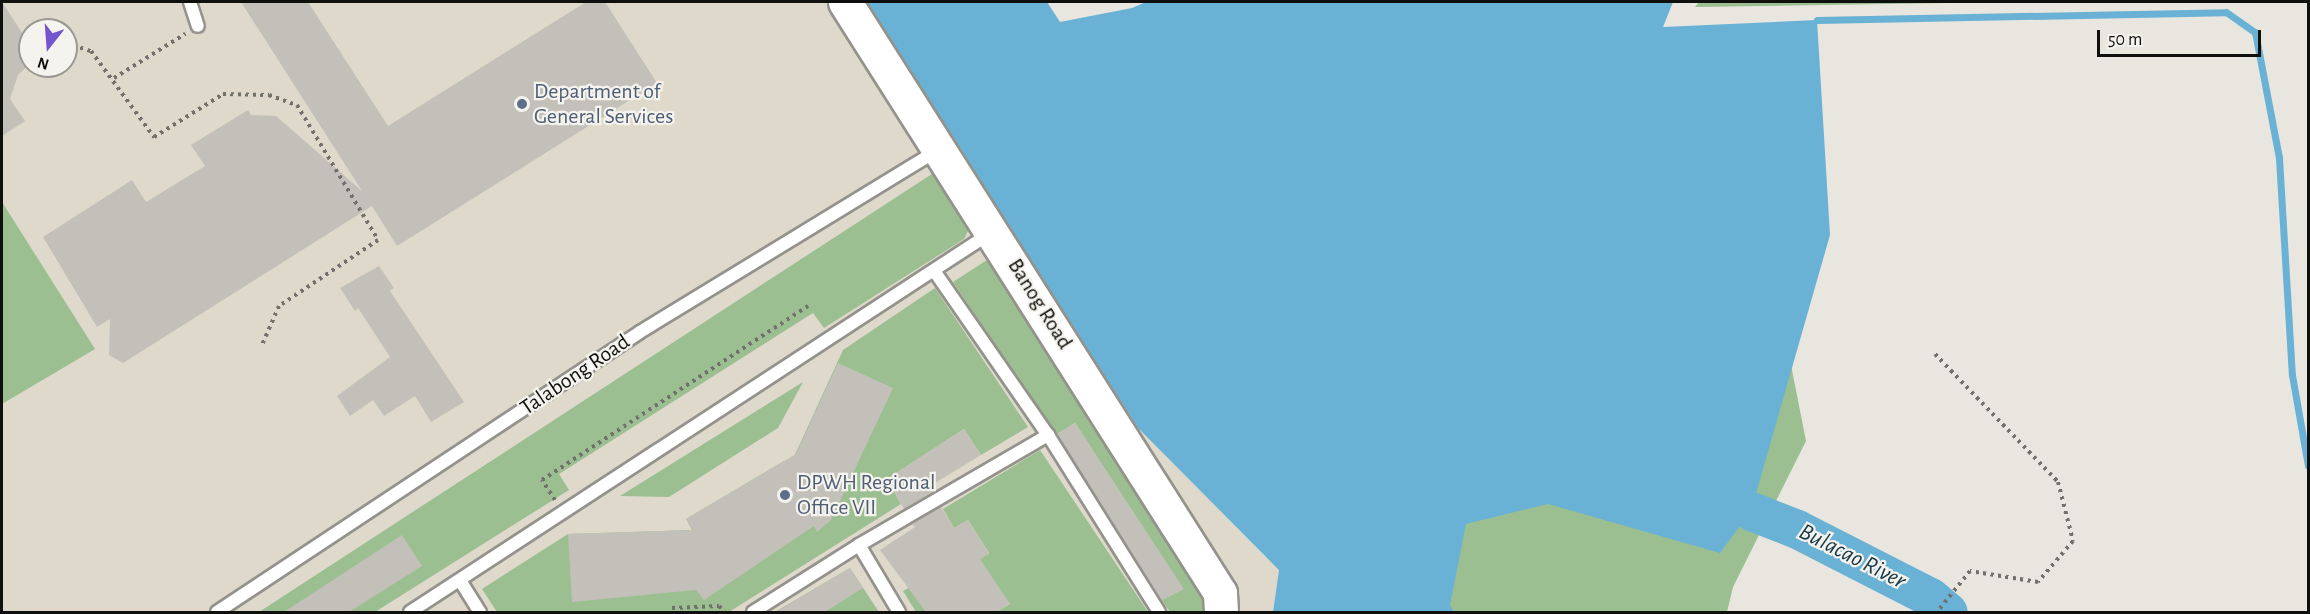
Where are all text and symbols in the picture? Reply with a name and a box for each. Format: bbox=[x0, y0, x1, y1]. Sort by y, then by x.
north arrow bbox=[18, 18, 78, 78]
scale bar bbox=[2100, 18, 2264, 56]
text: 50 m bbox=[2108, 31, 2142, 49]
text: N bbox=[36, 54, 51, 73]
place label: Department of General Services bbox=[534, 78, 673, 130]
marker: Department of General Services bbox=[515, 97, 529, 111]
street label: Banog Road bbox=[1002, 254, 1078, 354]
street label: Talabong Road bbox=[515, 329, 635, 421]
place label: DPWH Regional Office VII bbox=[797, 469, 936, 520]
marker: DPWH Regional Office VII bbox=[778, 488, 792, 502]
water label: Bulacao River bbox=[1794, 518, 1910, 596]

